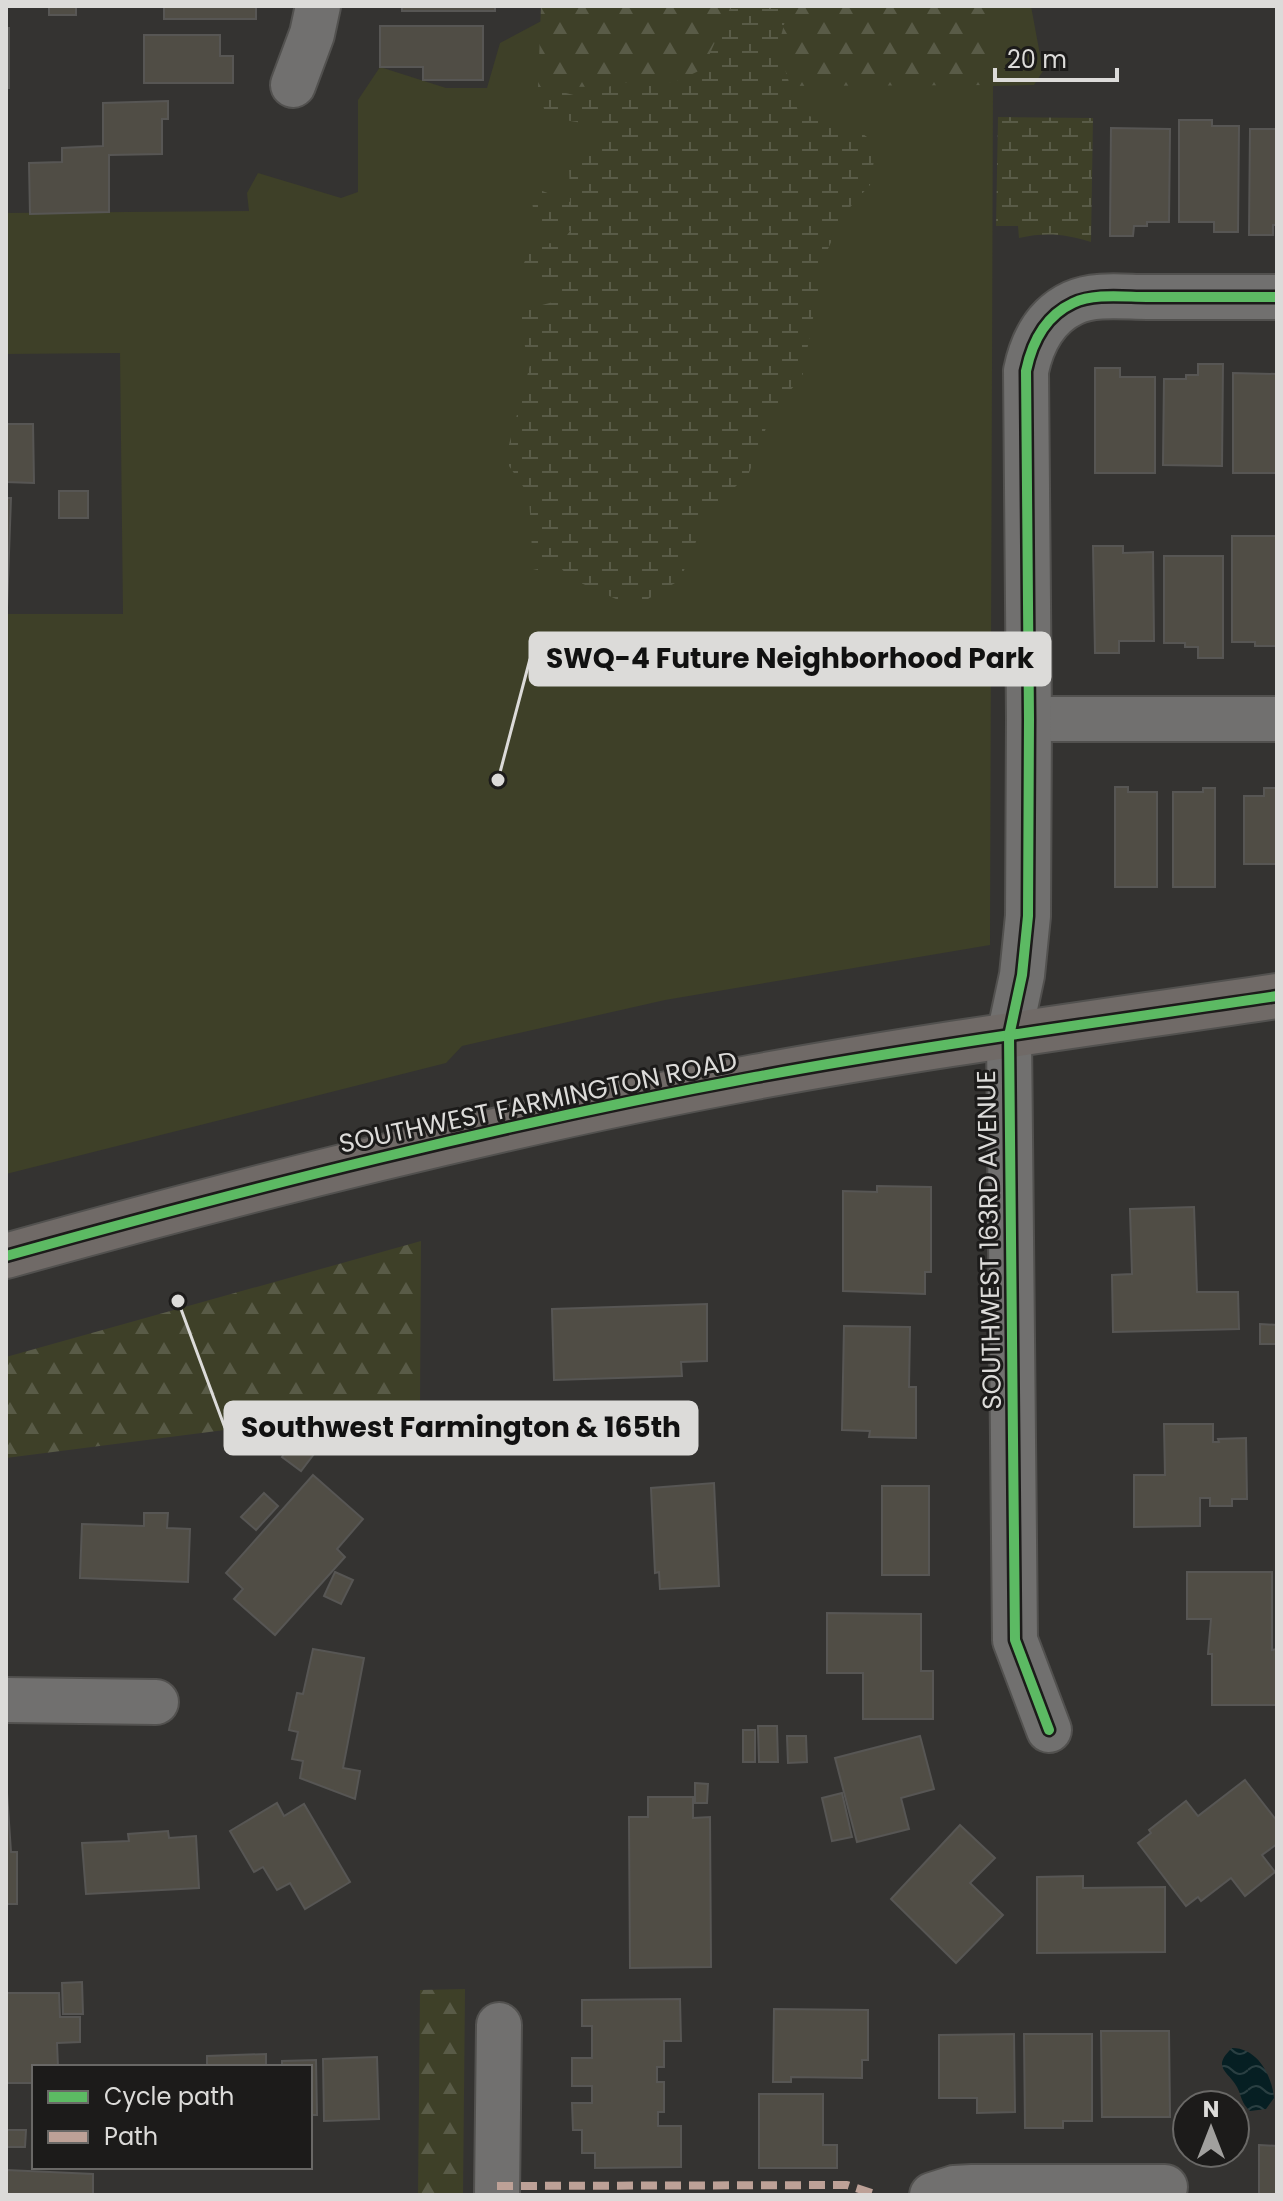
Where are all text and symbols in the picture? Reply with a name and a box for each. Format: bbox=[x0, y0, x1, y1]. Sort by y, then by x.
scale bar bbox=[995, 32, 1117, 82]
text: 20 m bbox=[1007, 43, 1067, 76]
callout: SWQ-4 Future Neighborhood Park bbox=[530, 633, 1050, 685]
text: SWQ-4 Future Neighborhood Park bbox=[546, 639, 1035, 678]
street label: SOUTHWEST FARMINGTON ROAD bbox=[336, 1042, 740, 1162]
street label: SOUTHWEST 163RD AVENUE bbox=[968, 1070, 1010, 1410]
callout: Southwest Farmington & 165th bbox=[225, 1402, 697, 1454]
text: Southwest Farmington & 165th bbox=[241, 1408, 681, 1447]
legend bbox=[32, 2065, 312, 2169]
text: Cycle path bbox=[104, 2080, 234, 2113]
north arrow bbox=[1171, 2089, 1251, 2169]
text: N bbox=[1203, 2094, 1219, 2125]
text: Path bbox=[104, 2120, 158, 2153]

